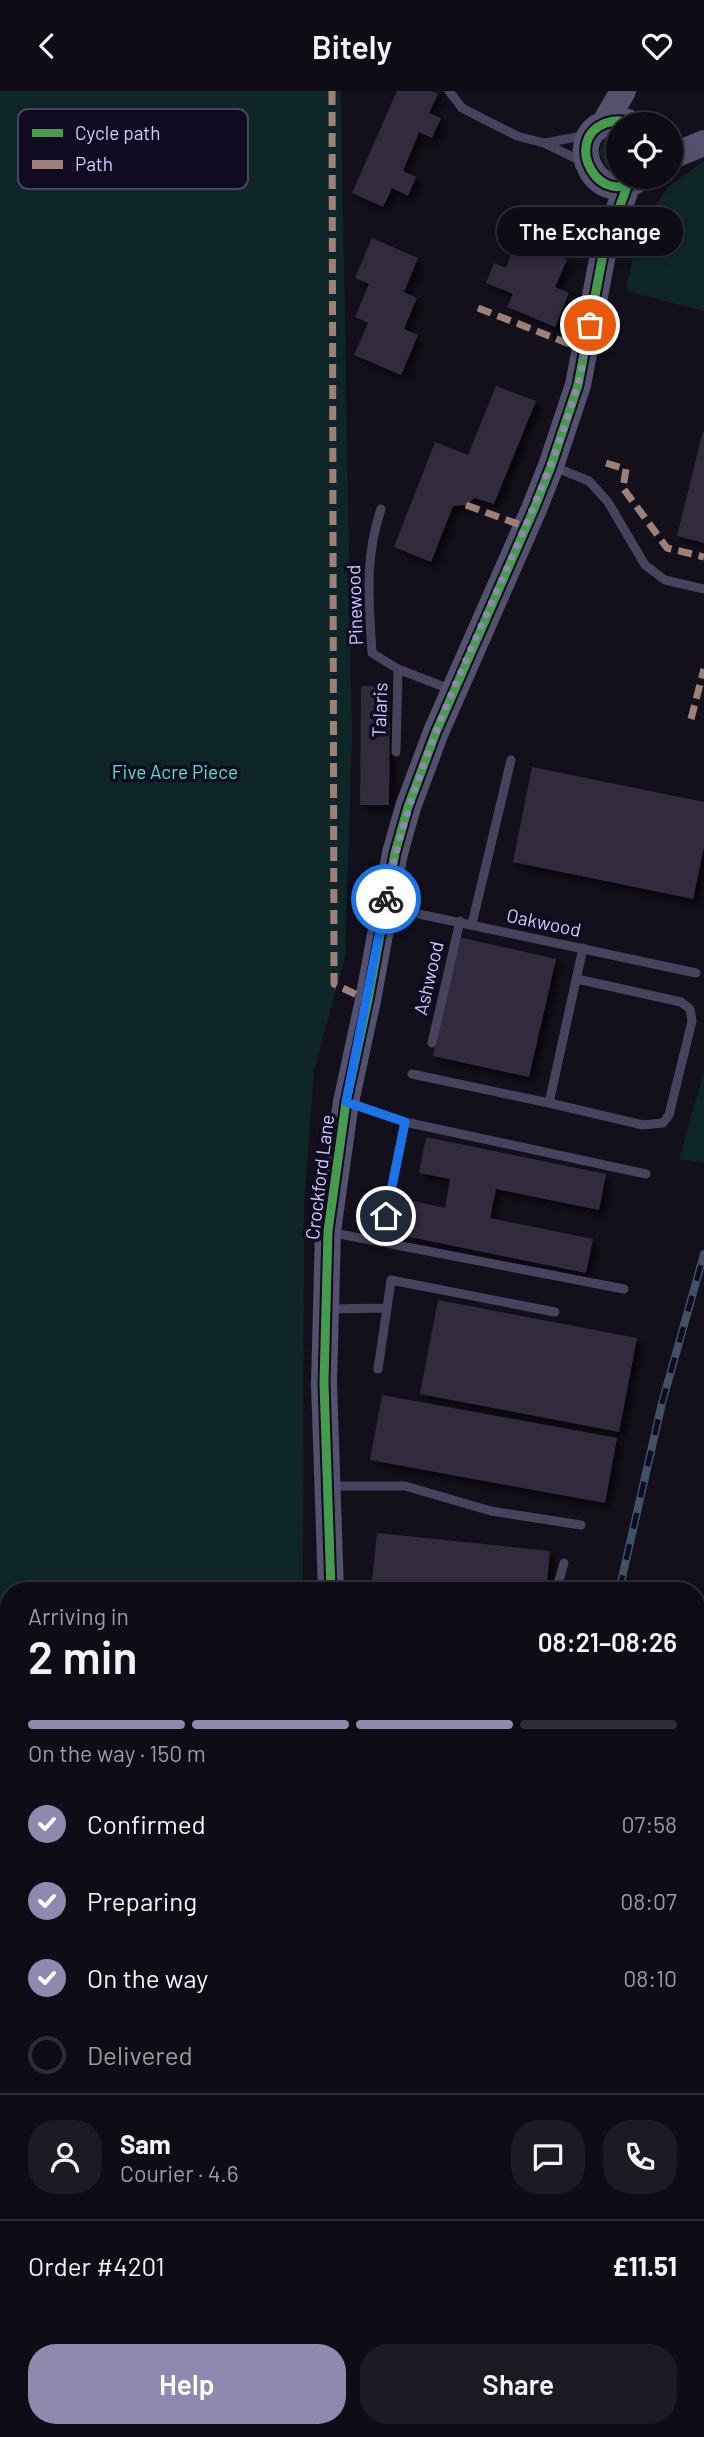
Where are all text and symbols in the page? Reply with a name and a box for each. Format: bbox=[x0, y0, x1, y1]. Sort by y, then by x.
icon: back bbox=[28, 27, 66, 65]
text: Bitely bbox=[312, 27, 392, 65]
icon: heart bbox=[638, 27, 676, 65]
legend bbox=[18, 109, 248, 189]
map controls bbox=[606, 112, 683, 189]
button: locate bbox=[606, 112, 683, 189]
text: Cycle path bbox=[75, 121, 160, 144]
text: Path bbox=[75, 152, 113, 175]
callout: The Exchange bbox=[497, 206, 683, 255]
text: The Exchange bbox=[519, 217, 661, 245]
pin bbox=[560, 295, 620, 355]
icon: bag bbox=[571, 306, 609, 344]
street label: Pinewood bbox=[341, 564, 367, 646]
street label: Talaris bbox=[367, 682, 391, 738]
park label: Five Acre Piece bbox=[112, 760, 238, 783]
courier bbox=[351, 864, 421, 934]
icon: bike bbox=[367, 880, 405, 918]
street label: Oakwood bbox=[505, 903, 583, 941]
street label: Ashwood bbox=[408, 939, 448, 1017]
street label: Crockford Lane bbox=[300, 1113, 338, 1241]
pin bbox=[356, 1186, 416, 1246]
icon: home bbox=[367, 1197, 405, 1235]
text: Arriving in bbox=[28, 1602, 129, 1630]
text: 08:21–08:26 bbox=[538, 1626, 677, 1657]
text: 2 min bbox=[28, 1628, 137, 1683]
text: On the way · 150 m bbox=[28, 1739, 206, 1767]
icon: check bbox=[28, 1805, 66, 1843]
text: Confirmed bbox=[87, 1808, 206, 1839]
text: 07:58 bbox=[622, 1810, 677, 1838]
icon: check bbox=[28, 1882, 66, 1920]
text: Preparing bbox=[87, 1885, 197, 1916]
text: 08:07 bbox=[620, 1887, 677, 1915]
icon: check bbox=[28, 1959, 66, 1997]
text: On the way bbox=[87, 1962, 208, 1993]
text: 08:10 bbox=[623, 1964, 677, 1992]
text: Delivered bbox=[87, 2039, 193, 2070]
button: person bbox=[28, 2120, 102, 2194]
button: chat bbox=[511, 2120, 585, 2194]
button: phone bbox=[603, 2120, 677, 2194]
text: Sam bbox=[120, 2128, 171, 2159]
text: Courier · 4.6 bbox=[120, 2159, 239, 2187]
text: Order #4201 bbox=[28, 2250, 165, 2281]
text: £11.51 bbox=[613, 2250, 677, 2281]
button: Help bbox=[28, 2344, 346, 2424]
button: Share bbox=[360, 2344, 677, 2424]

